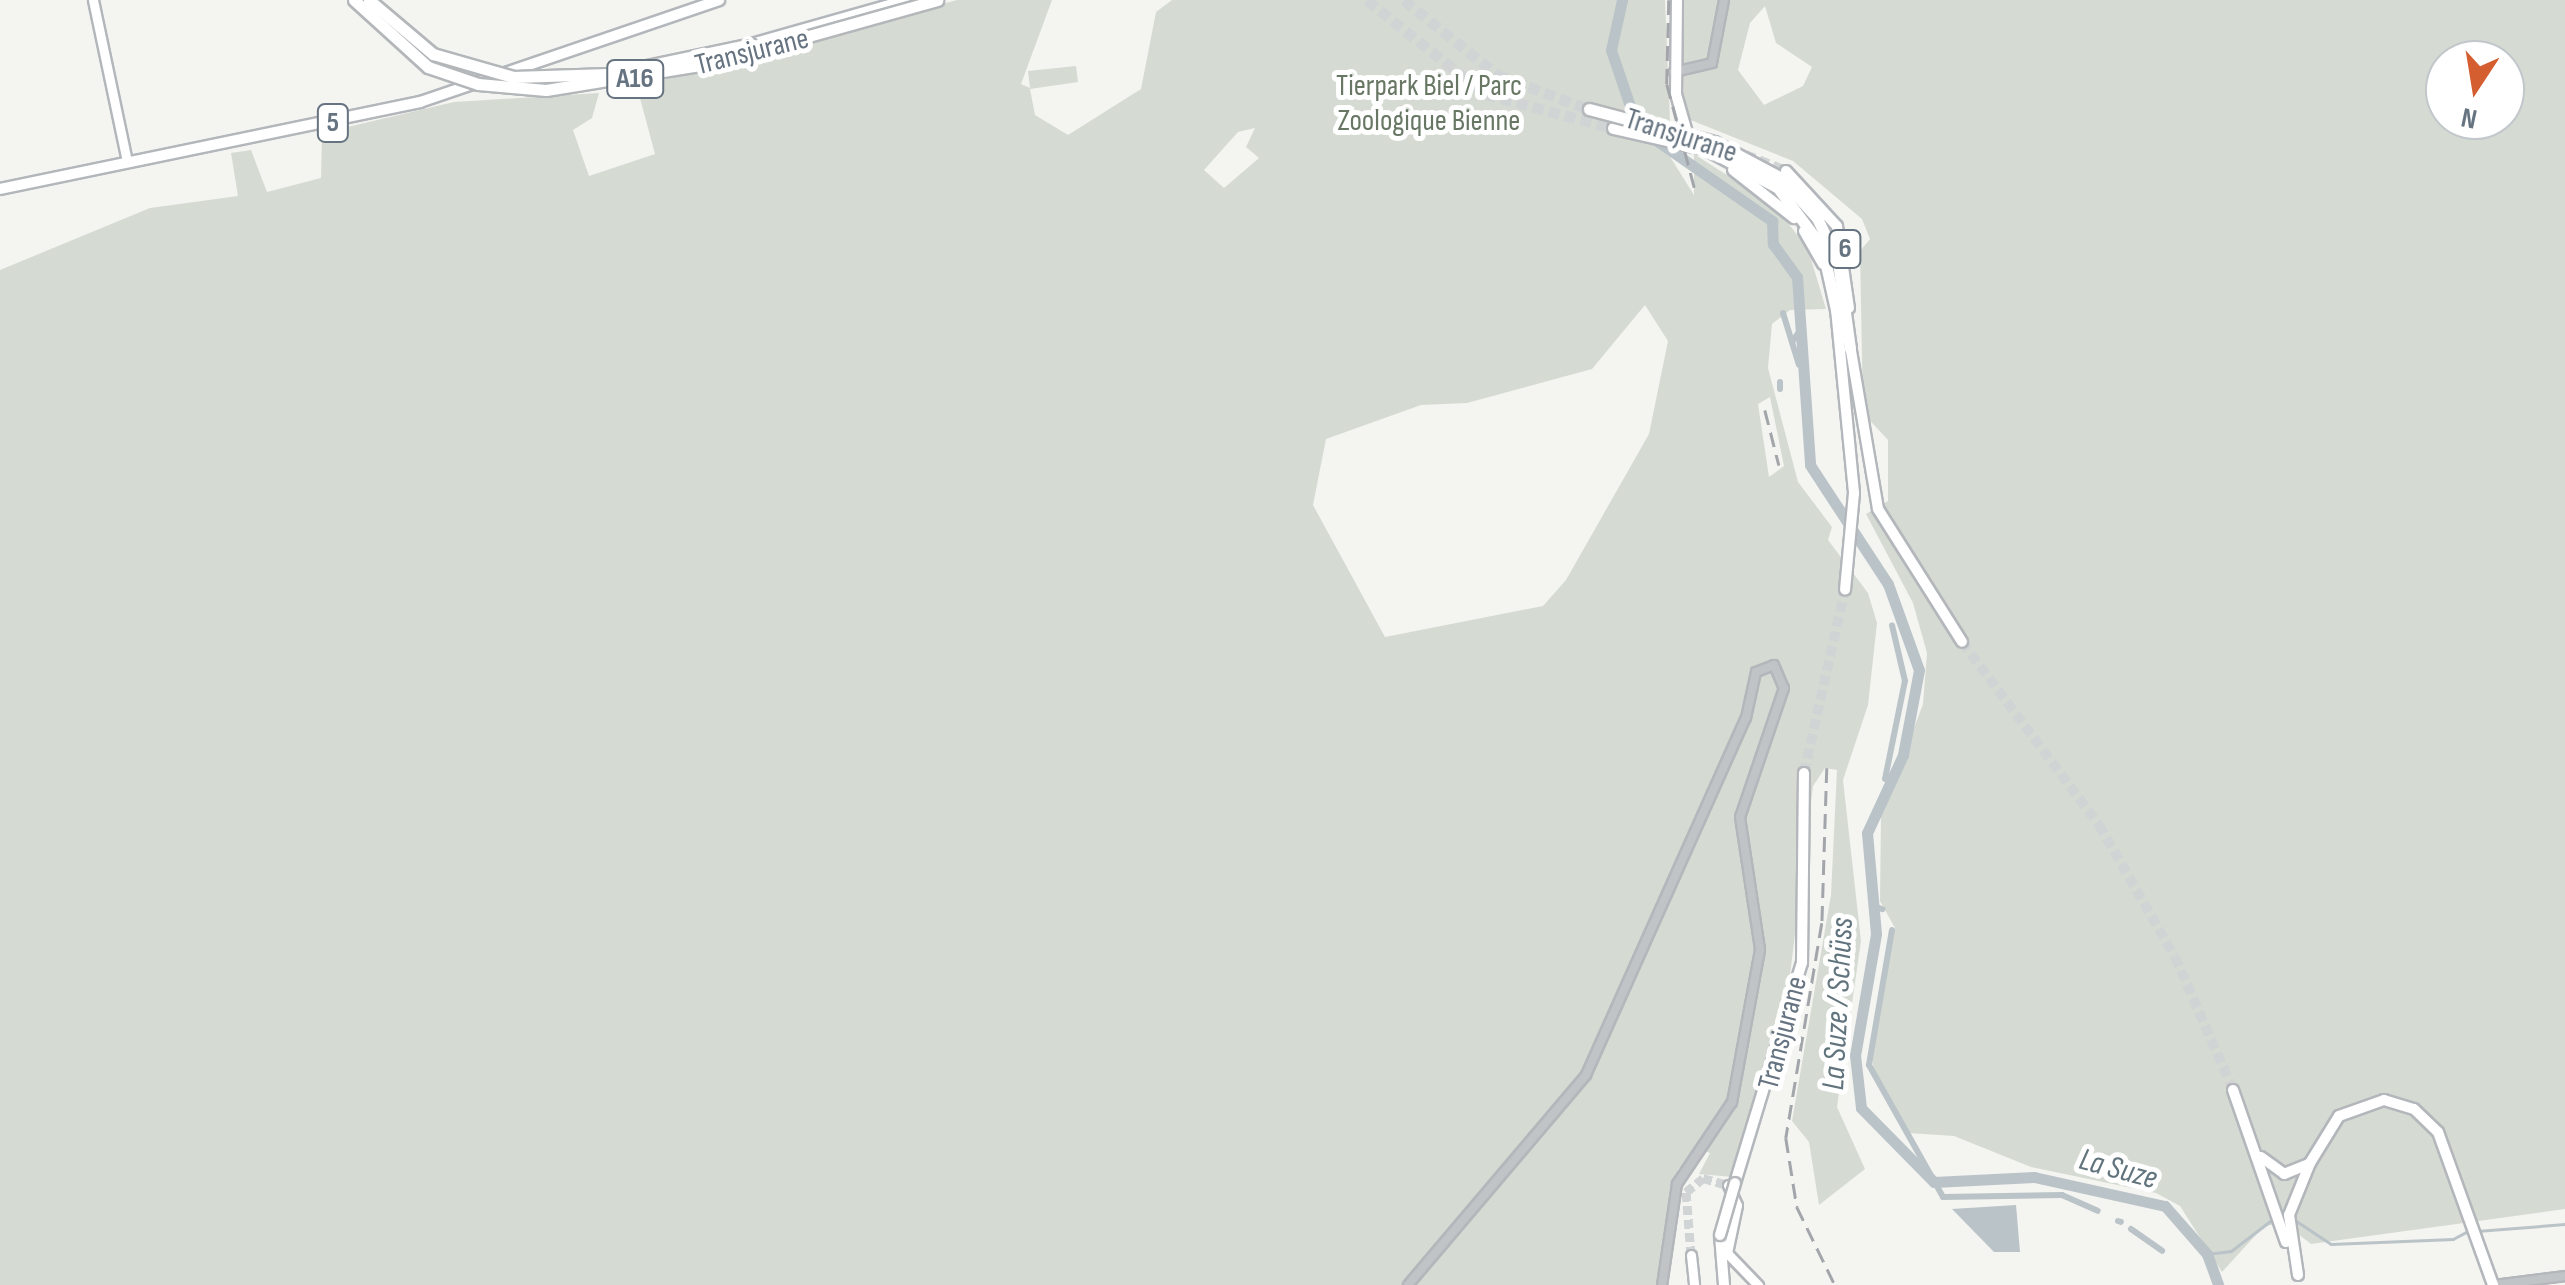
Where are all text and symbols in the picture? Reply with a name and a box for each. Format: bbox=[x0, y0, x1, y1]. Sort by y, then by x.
street label: Transjurane bbox=[691, 21, 813, 83]
north arrow bbox=[2425, 40, 2525, 140]
road number: A16 bbox=[605, 56, 665, 102]
park label: Tierpark Biel / Parc Zoologique Bienne bbox=[1336, 68, 1522, 138]
road number: 5 bbox=[316, 100, 350, 146]
text: N bbox=[2458, 100, 2480, 136]
street label: Transjurane bbox=[1620, 101, 1742, 171]
road number: 6 bbox=[1828, 226, 1862, 272]
water label: La Suze / Schüss bbox=[1815, 917, 1863, 1091]
street label: Transjurane bbox=[1751, 972, 1815, 1094]
water label: La Suze bbox=[2075, 1141, 2161, 1199]

